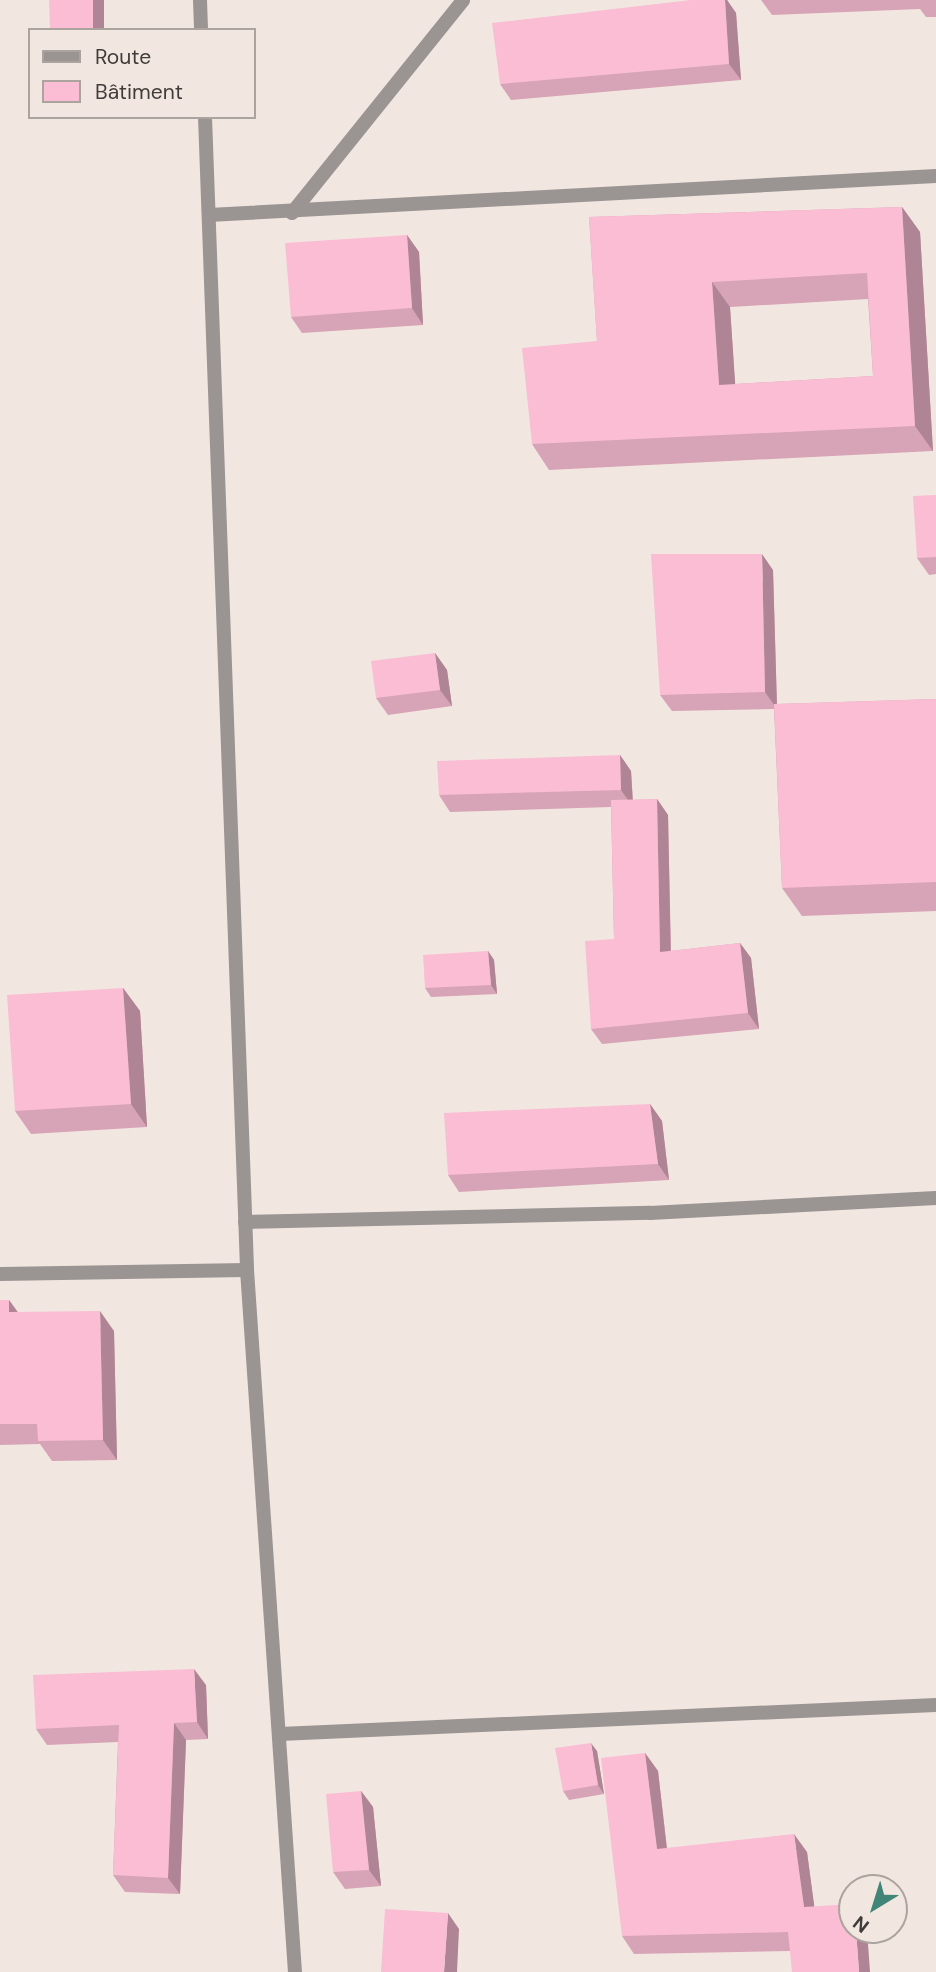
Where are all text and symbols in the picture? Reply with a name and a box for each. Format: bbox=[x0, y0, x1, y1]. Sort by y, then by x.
legend bbox=[28, 28, 256, 119]
text: Route bbox=[95, 43, 151, 71]
text: Bâtiment bbox=[95, 78, 183, 106]
north arrow bbox=[838, 1874, 908, 1944]
text: N bbox=[848, 1910, 874, 1938]

